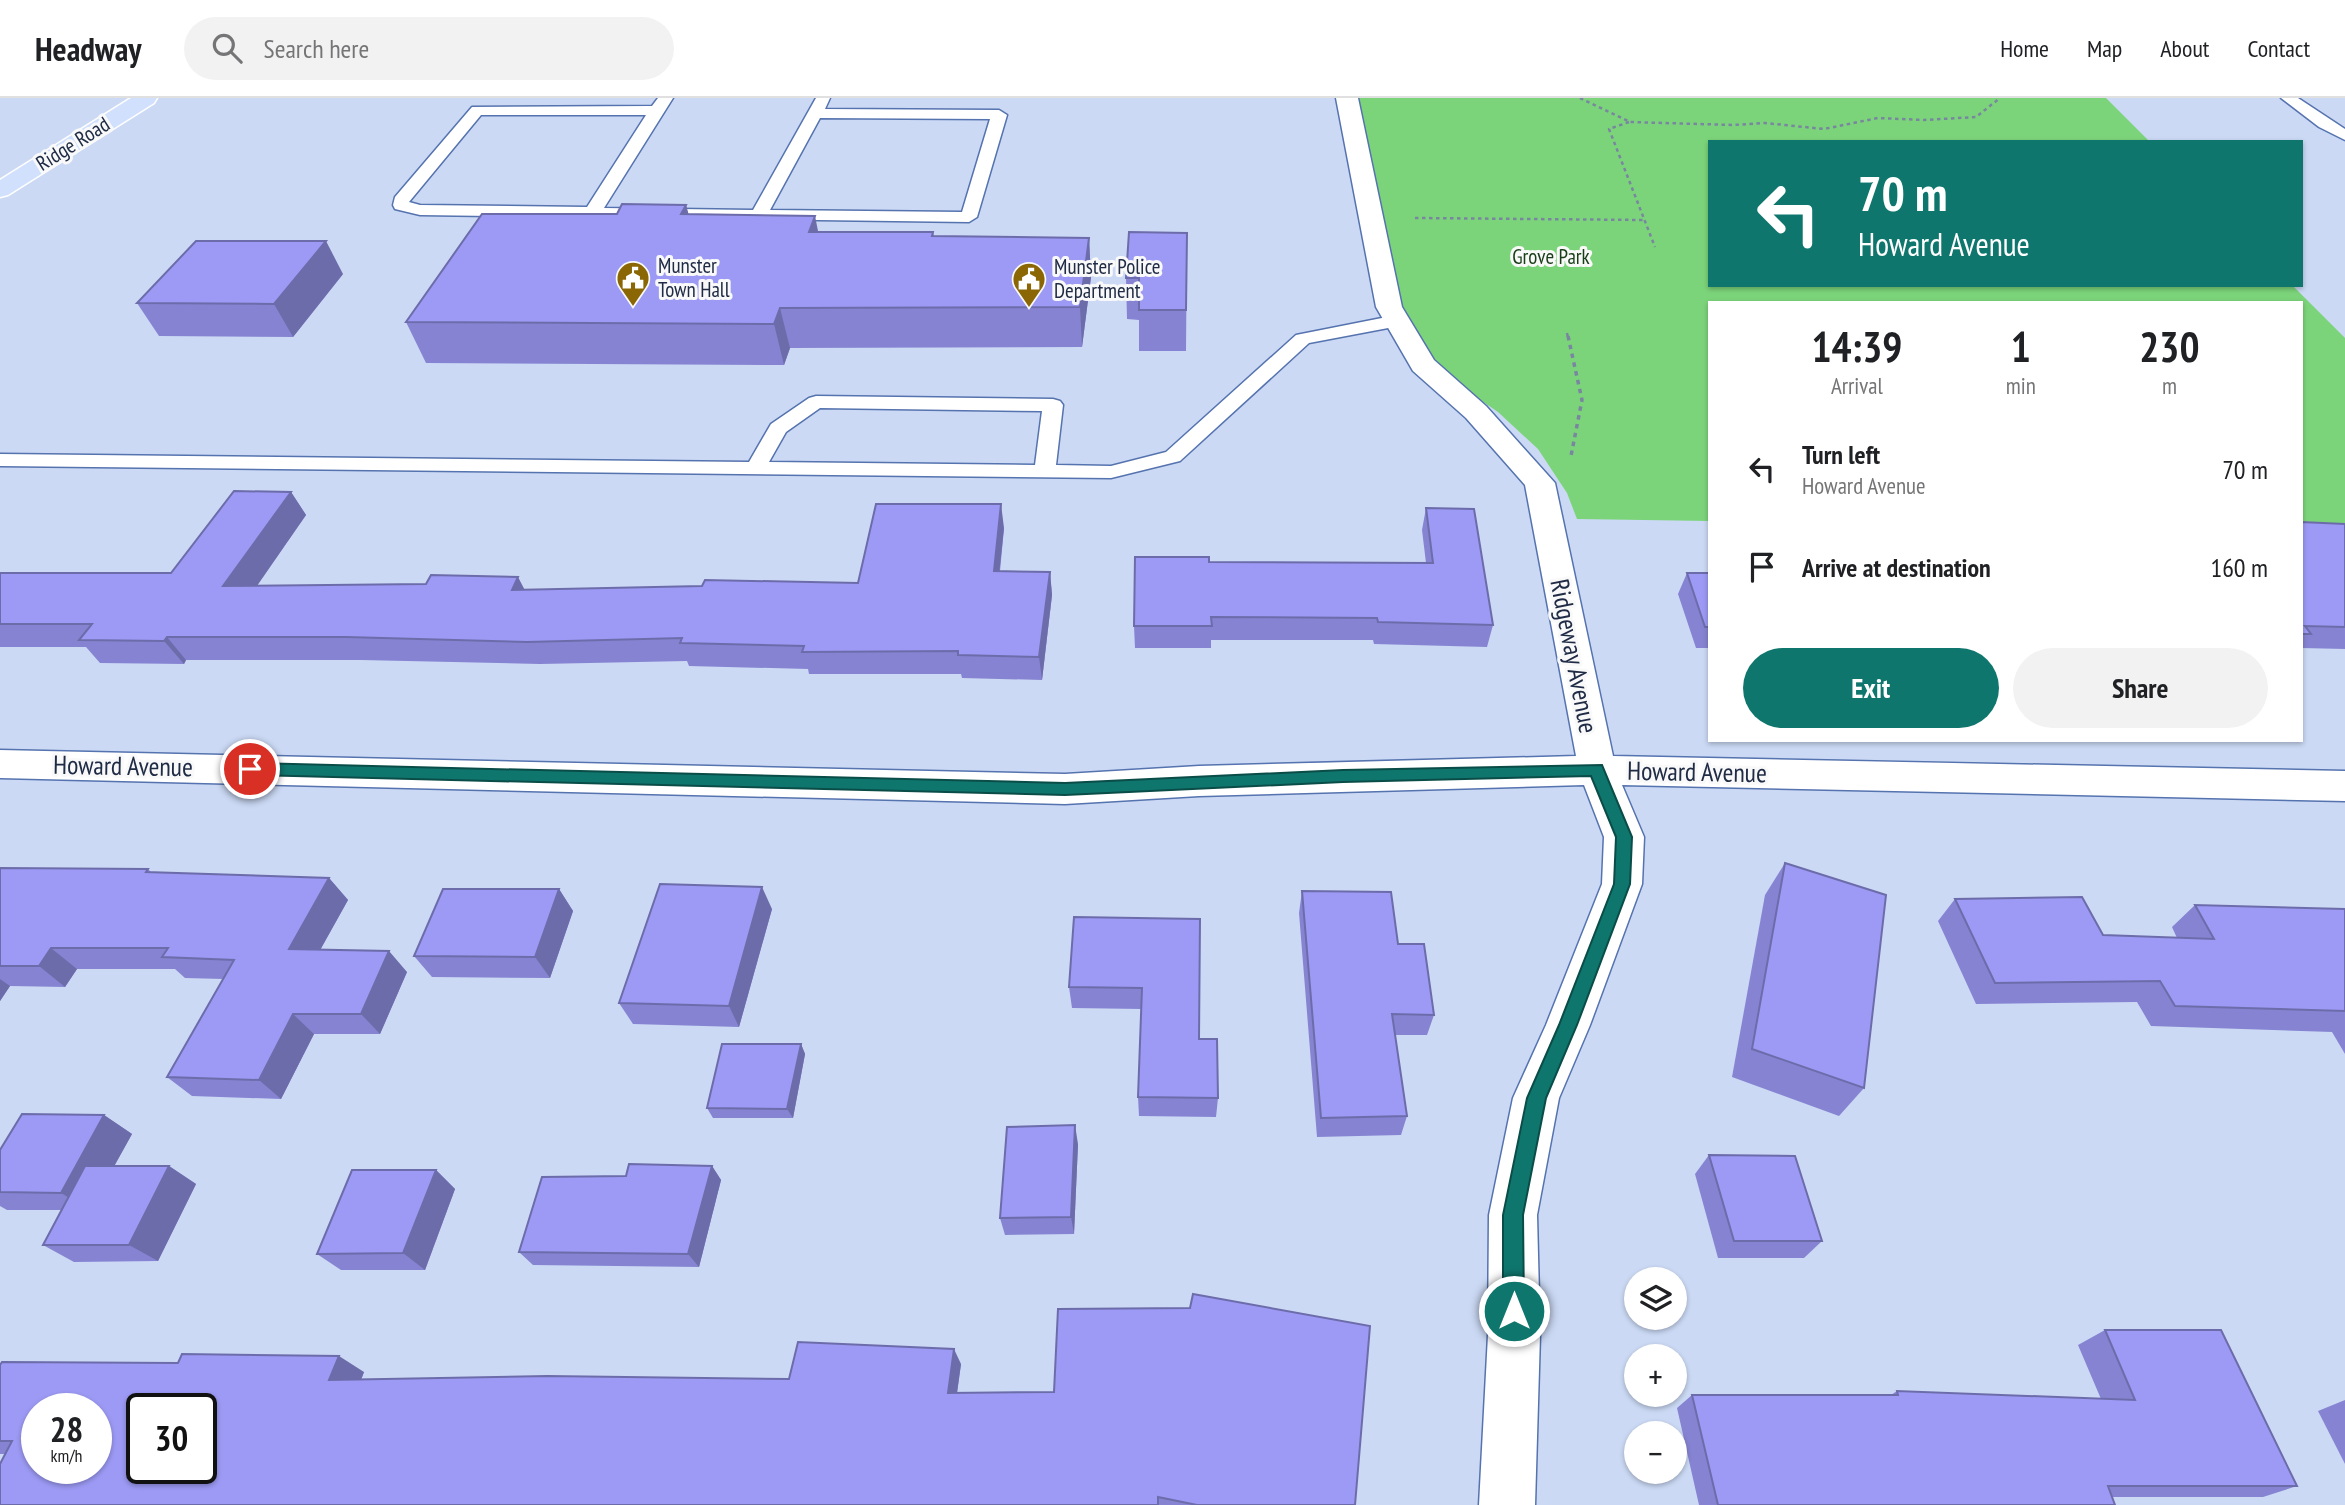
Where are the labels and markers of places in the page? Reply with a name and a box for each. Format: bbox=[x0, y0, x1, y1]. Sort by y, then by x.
place label: Munster Town Hall bbox=[658, 252, 730, 303]
place label: Munster Police Department bbox=[1054, 253, 1160, 304]
public building icon: Munster Town Hall bbox=[614, 259, 652, 308]
public building icon: Munster Police Department bbox=[1010, 260, 1048, 309]
pin bbox=[220, 739, 280, 799]

